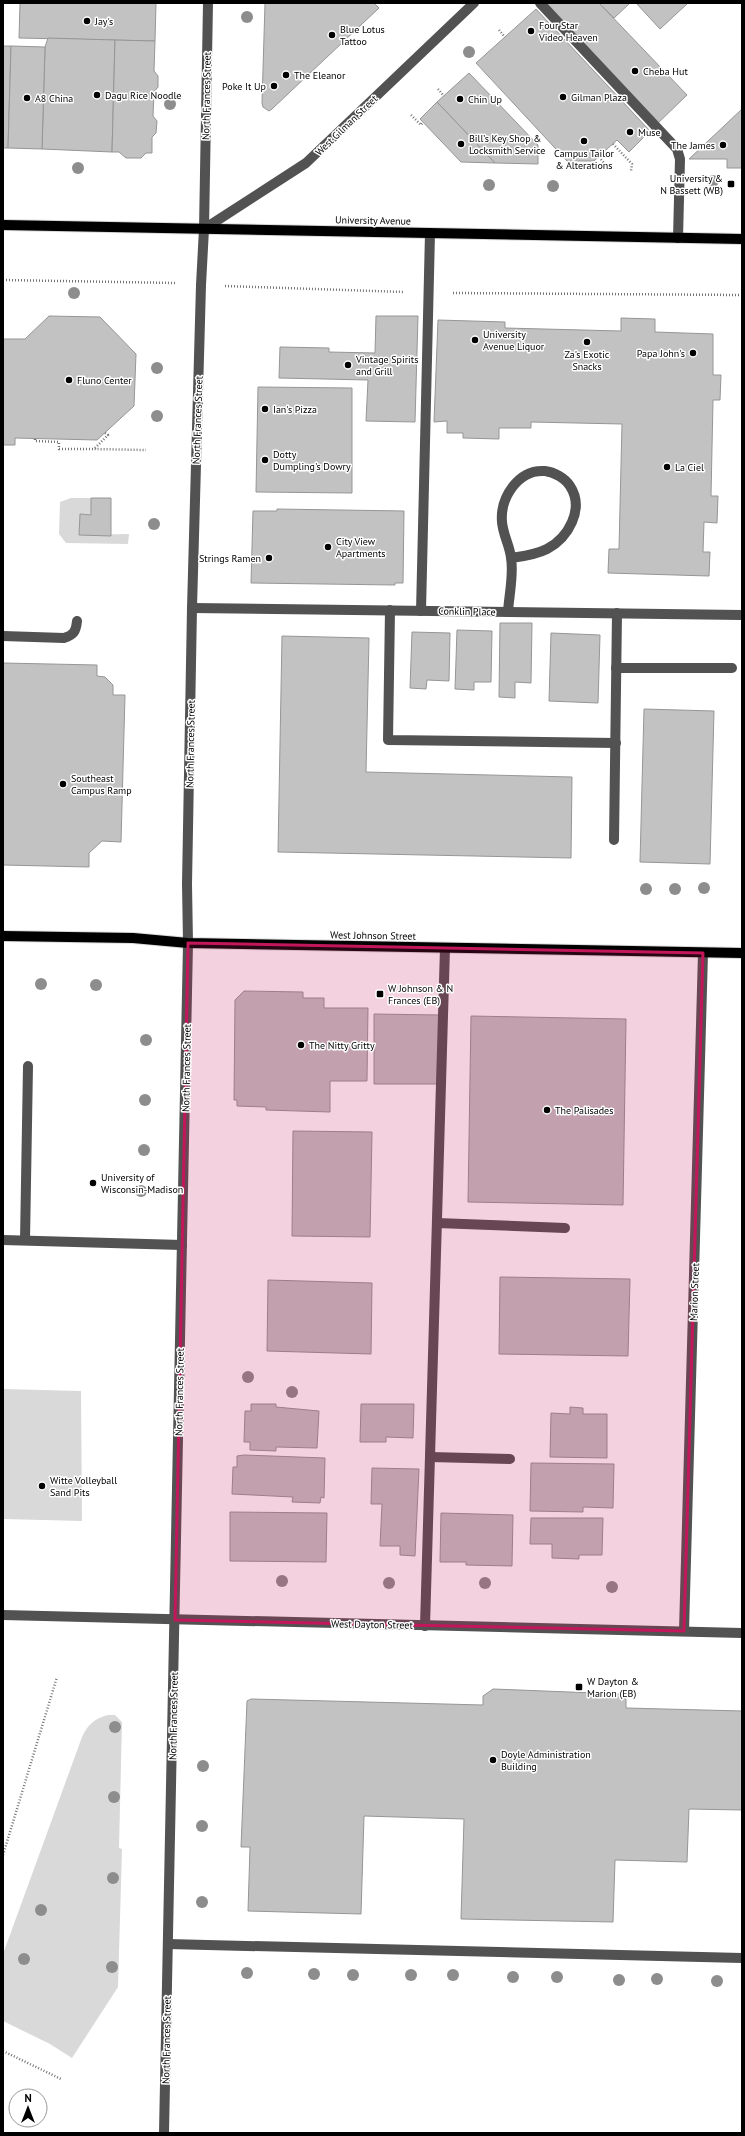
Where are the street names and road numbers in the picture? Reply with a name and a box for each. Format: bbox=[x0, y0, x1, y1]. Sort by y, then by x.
street label: North Frances Street bbox=[199, 51, 214, 140]
street label: West Gilman Street bbox=[312, 92, 381, 158]
street label: University Avenue bbox=[335, 213, 411, 228]
street label: North Frances Street bbox=[189, 375, 206, 464]
street label: Conklin Place bbox=[438, 604, 496, 619]
street label: North Frances Street bbox=[183, 699, 198, 788]
street label: West Johnson Street bbox=[330, 928, 417, 943]
street label: North Frances Street bbox=[179, 1023, 194, 1112]
street label: Marion Street bbox=[687, 1262, 702, 1321]
street label: North Frances Street bbox=[172, 1347, 187, 1436]
street label: West Dayton Street bbox=[331, 1617, 414, 1632]
street label: North Frances Street bbox=[166, 1671, 181, 1760]
street label: North Frances Street bbox=[159, 1995, 174, 2084]

